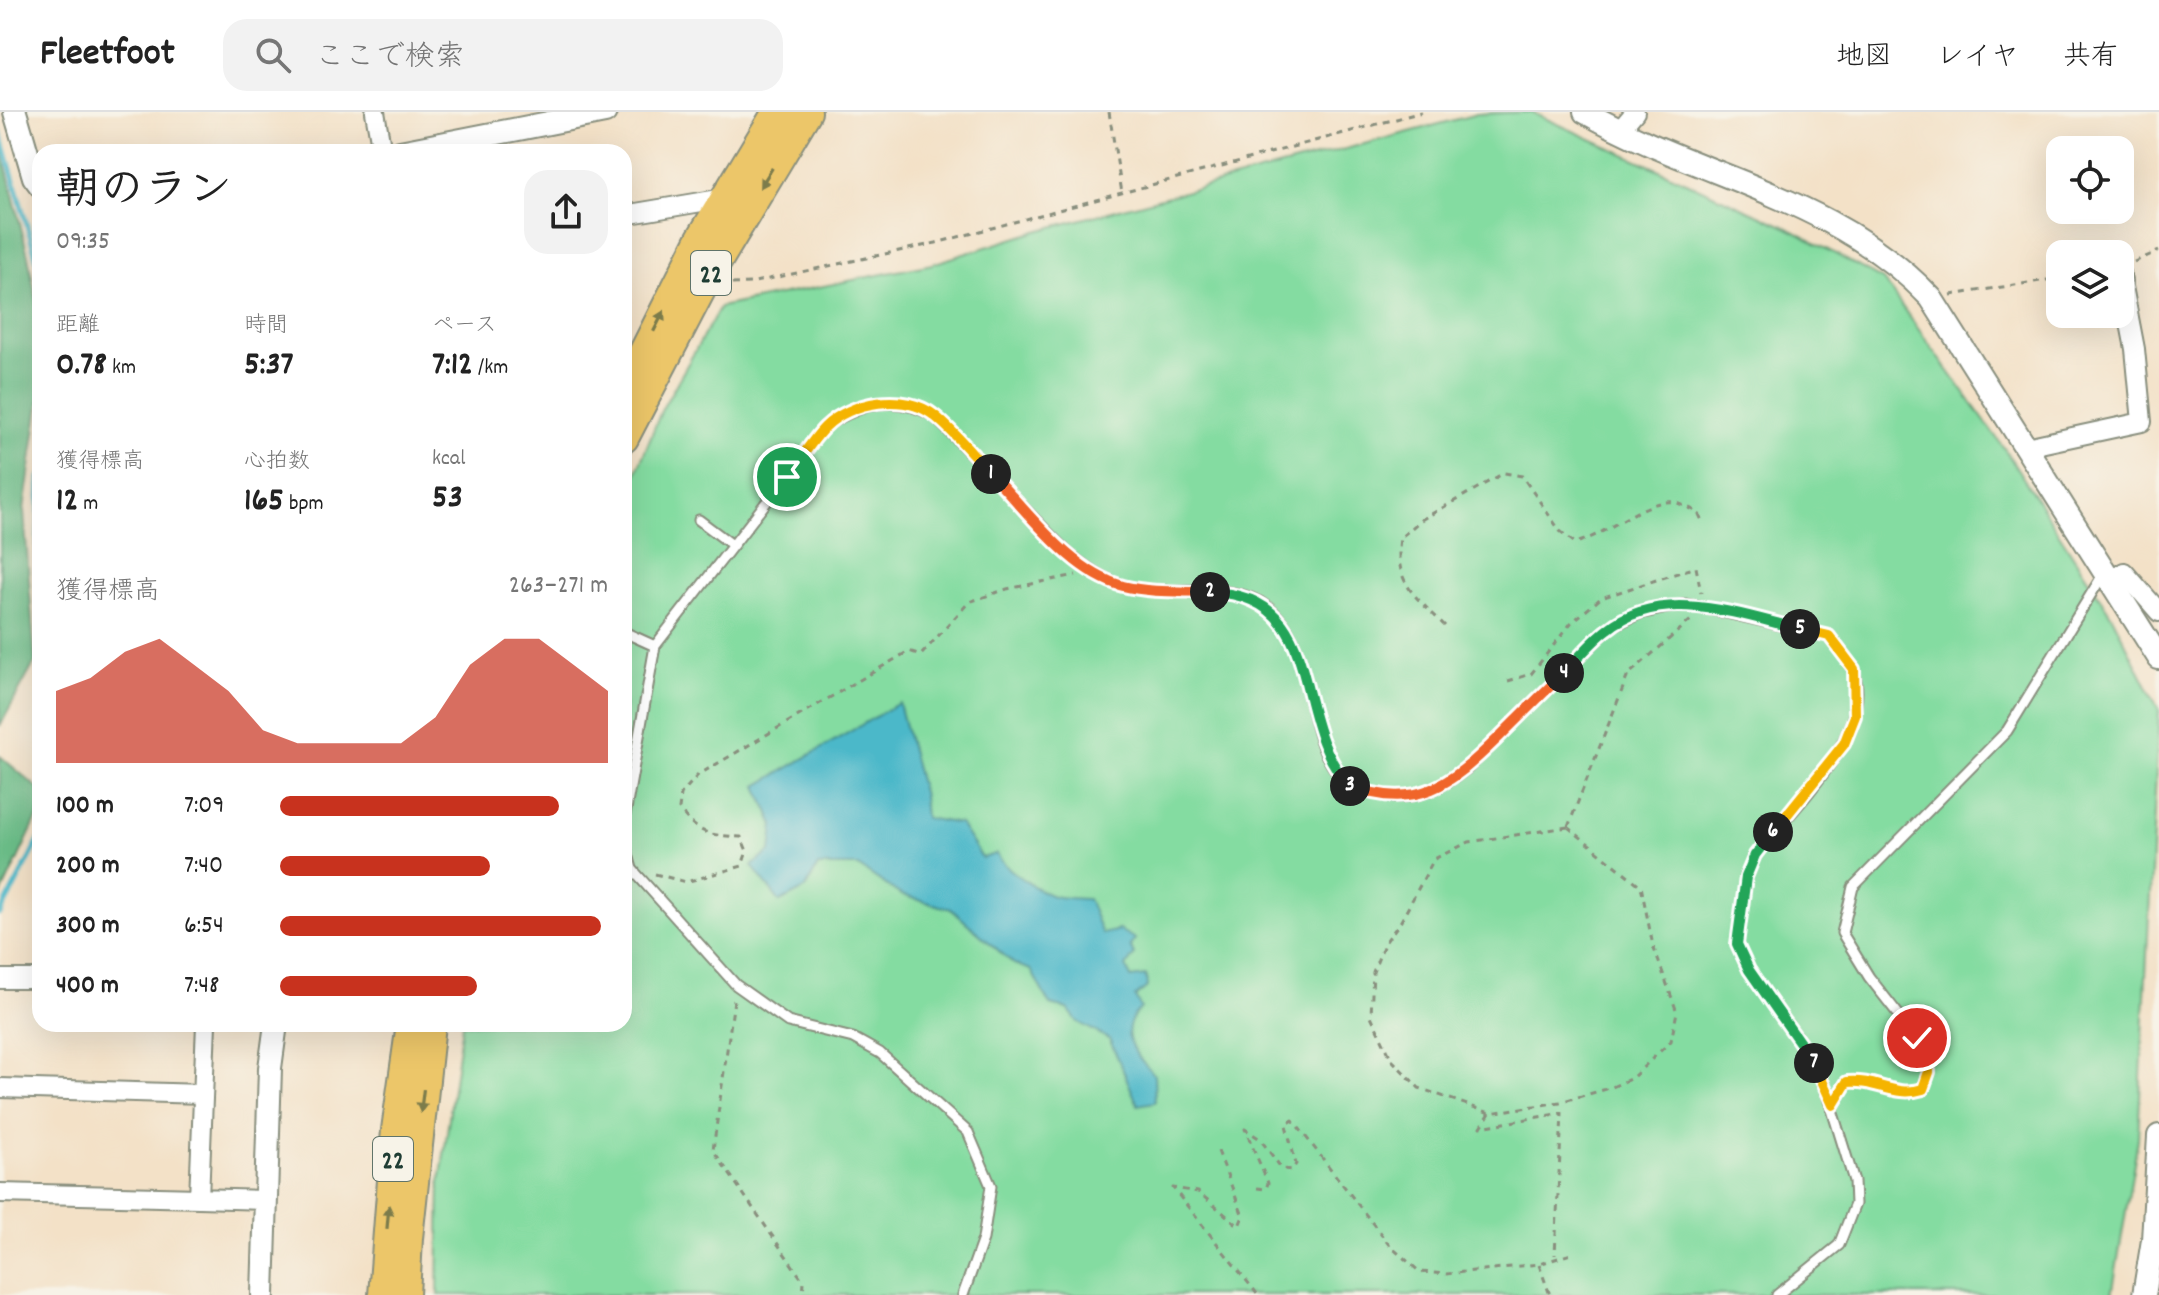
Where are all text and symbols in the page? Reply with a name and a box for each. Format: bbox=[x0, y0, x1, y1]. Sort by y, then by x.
search box bbox=[223, 19, 783, 91]
text: Fleetfoot bbox=[40, 28, 175, 83]
icon: search bbox=[251, 33, 295, 77]
text: ここで検索 bbox=[315, 38, 465, 81]
text: 地図 bbox=[1836, 39, 1892, 79]
text: レイヤ bbox=[1936, 39, 2019, 79]
text: 共有 bbox=[2063, 39, 2119, 79]
map controls bbox=[2046, 136, 2134, 328]
button: locate bbox=[2046, 136, 2134, 224]
text: 朝のラン bbox=[56, 162, 232, 225]
one-way arrow bbox=[759, 167, 773, 189]
button: share bbox=[524, 170, 608, 254]
text: 09:35 bbox=[56, 224, 110, 261]
button: layers bbox=[2046, 240, 2134, 328]
road number: 22 bbox=[691, 251, 731, 295]
one-way arrow bbox=[653, 310, 666, 333]
text: 距離 bbox=[56, 311, 100, 342]
text: 時間 bbox=[244, 311, 288, 342]
text: ペース bbox=[432, 311, 497, 342]
text: 0.78 bbox=[56, 342, 107, 391]
text: 5:37 bbox=[244, 342, 294, 391]
text: 7:12 bbox=[432, 342, 473, 391]
text: km bbox=[107, 353, 136, 384]
text: /km bbox=[473, 353, 508, 384]
pin bbox=[753, 443, 821, 511]
text: kcal bbox=[432, 444, 465, 475]
text: 獲得標高 bbox=[56, 447, 144, 478]
text: 心拍数 bbox=[244, 447, 310, 478]
pin: 1 bbox=[971, 454, 1011, 494]
icon: arrive bbox=[765, 455, 809, 499]
text: 1 bbox=[989, 458, 993, 489]
text: 53 bbox=[432, 475, 463, 524]
text: 12 bbox=[56, 478, 78, 527]
text: 165 bbox=[244, 478, 284, 527]
text: m bbox=[78, 489, 98, 520]
text: bpm bbox=[284, 489, 324, 520]
text: 263–271 m bbox=[509, 568, 608, 605]
pin: 2 bbox=[1190, 572, 1230, 612]
text: 獲得標高 bbox=[56, 574, 160, 611]
text: 2 bbox=[1205, 576, 1215, 607]
pin: 5 bbox=[1780, 609, 1820, 649]
text: 5 bbox=[1795, 613, 1805, 644]
pin: 4 bbox=[1544, 653, 1584, 693]
text: 4 bbox=[1559, 657, 1569, 688]
pin: 3 bbox=[1330, 766, 1370, 806]
text: 3 bbox=[1345, 770, 1355, 801]
text: 100 m bbox=[56, 788, 114, 825]
text: 7:09 bbox=[184, 788, 224, 825]
pin: 6 bbox=[1753, 812, 1793, 852]
text: 6 bbox=[1768, 816, 1778, 847]
text: 200 m bbox=[56, 848, 120, 885]
text: 7:40 bbox=[184, 848, 223, 885]
text: 300 m bbox=[56, 908, 120, 945]
text: 6:54 bbox=[184, 908, 224, 945]
text: 400 m bbox=[56, 968, 119, 1005]
text: 7:48 bbox=[184, 968, 220, 1005]
pin bbox=[1883, 1004, 1951, 1072]
icon: check bbox=[1895, 1016, 1939, 1060]
pin: 7 bbox=[1794, 1043, 1834, 1083]
text: 7 bbox=[1810, 1047, 1818, 1078]
one-way arrow bbox=[415, 1089, 428, 1114]
road number: 22 bbox=[373, 1137, 413, 1181]
one-way arrow bbox=[382, 1204, 395, 1229]

